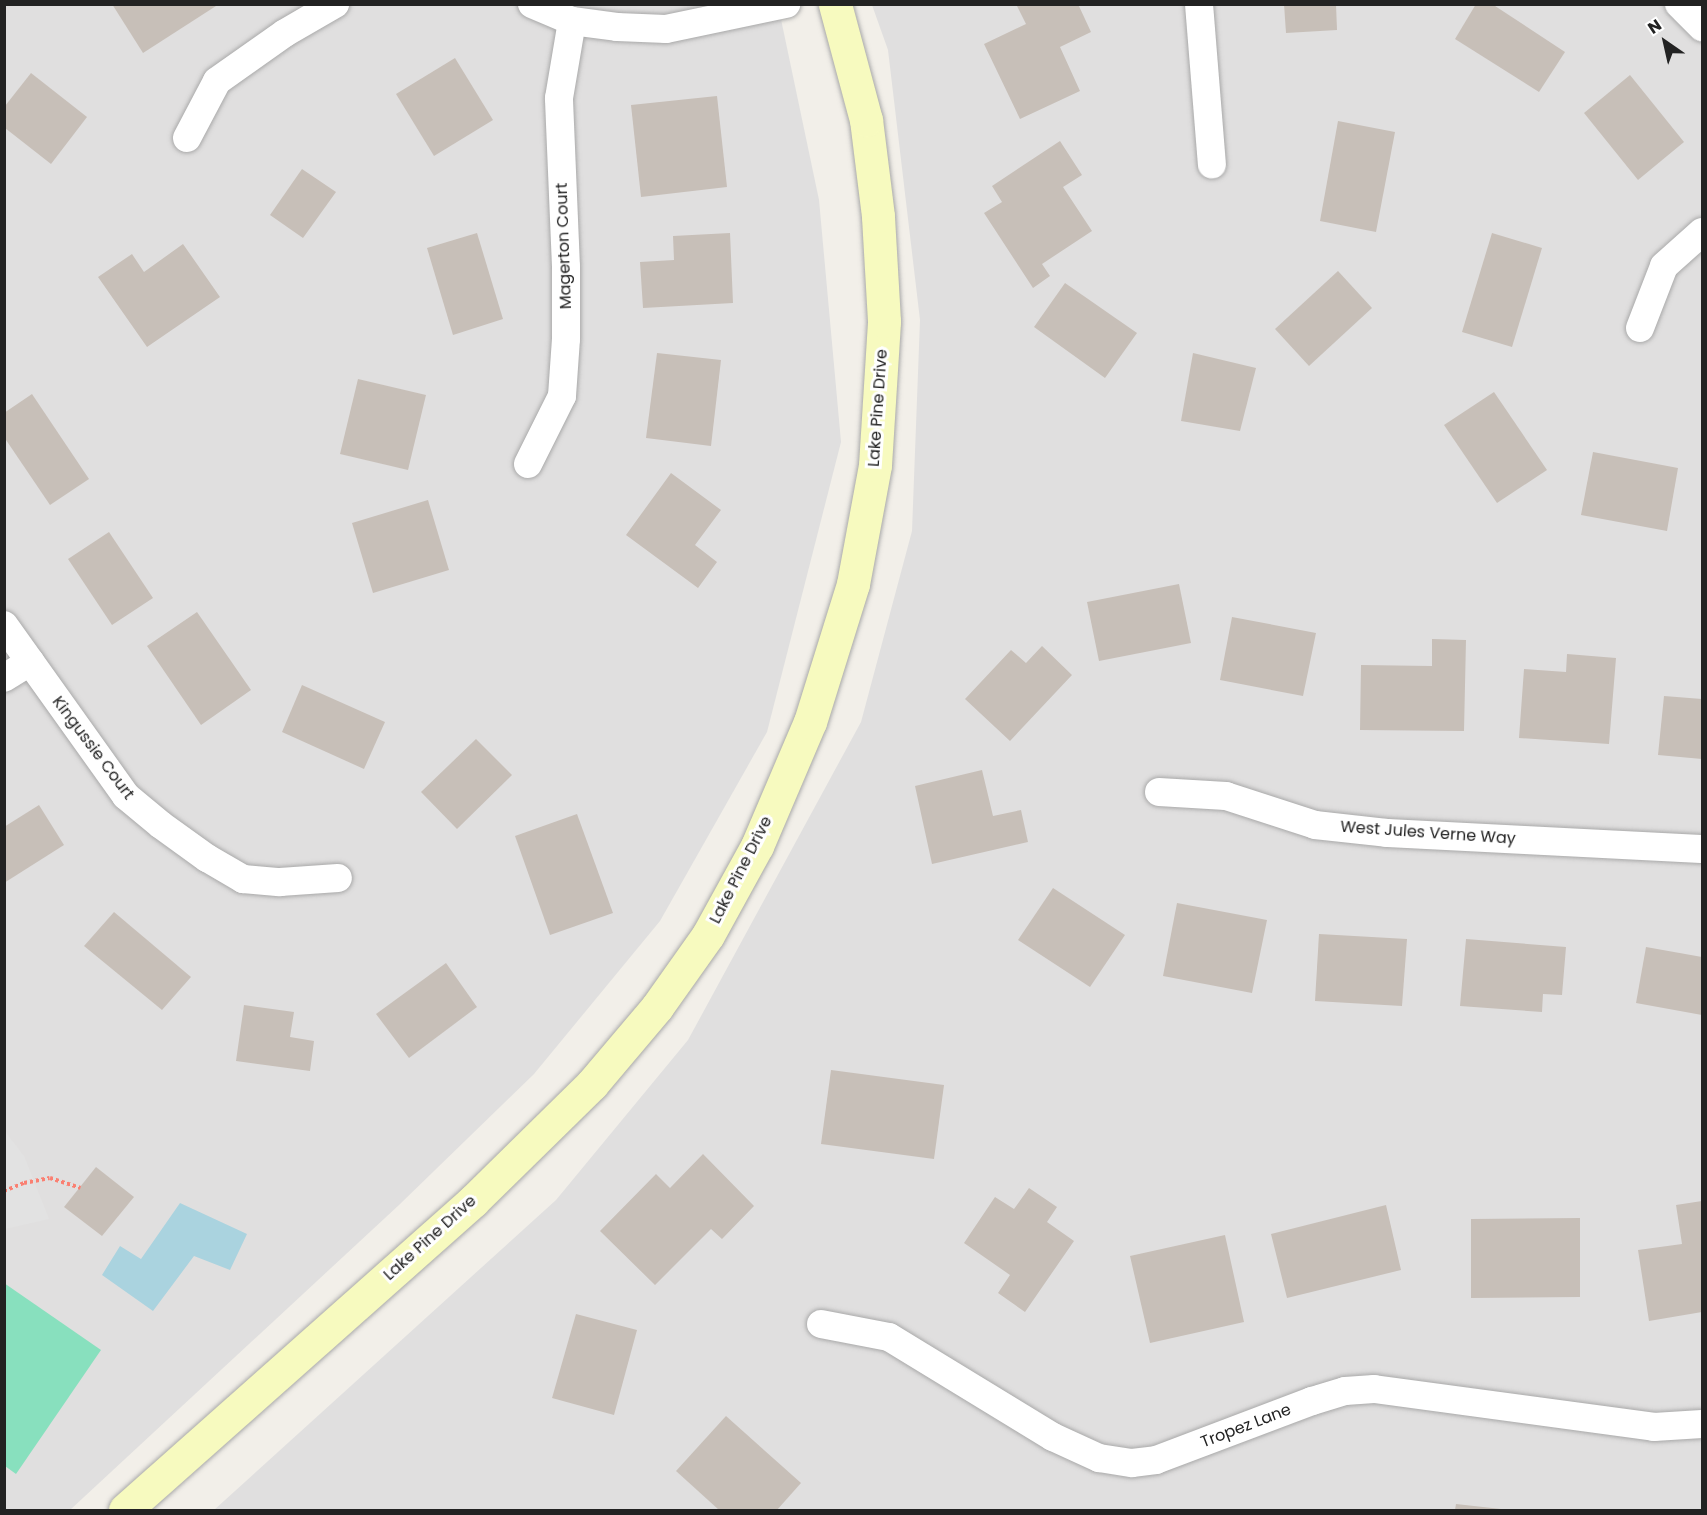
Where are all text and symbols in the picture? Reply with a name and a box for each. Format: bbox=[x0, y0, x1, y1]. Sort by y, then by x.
north arrow bbox=[1635, 12, 1695, 72]
text: N bbox=[1643, 14, 1666, 40]
street label: Magerton Court bbox=[552, 182, 576, 310]
street label: Lake Pine Drive bbox=[864, 349, 892, 467]
street label: Kingussie Court bbox=[48, 693, 138, 803]
street label: Lake Pine Drive bbox=[706, 813, 776, 927]
street label: West Jules Verne Way bbox=[1340, 817, 1516, 849]
street label: Lake Pine Drive bbox=[380, 1191, 480, 1285]
street label: Tropez Lane bbox=[1198, 1400, 1294, 1452]

